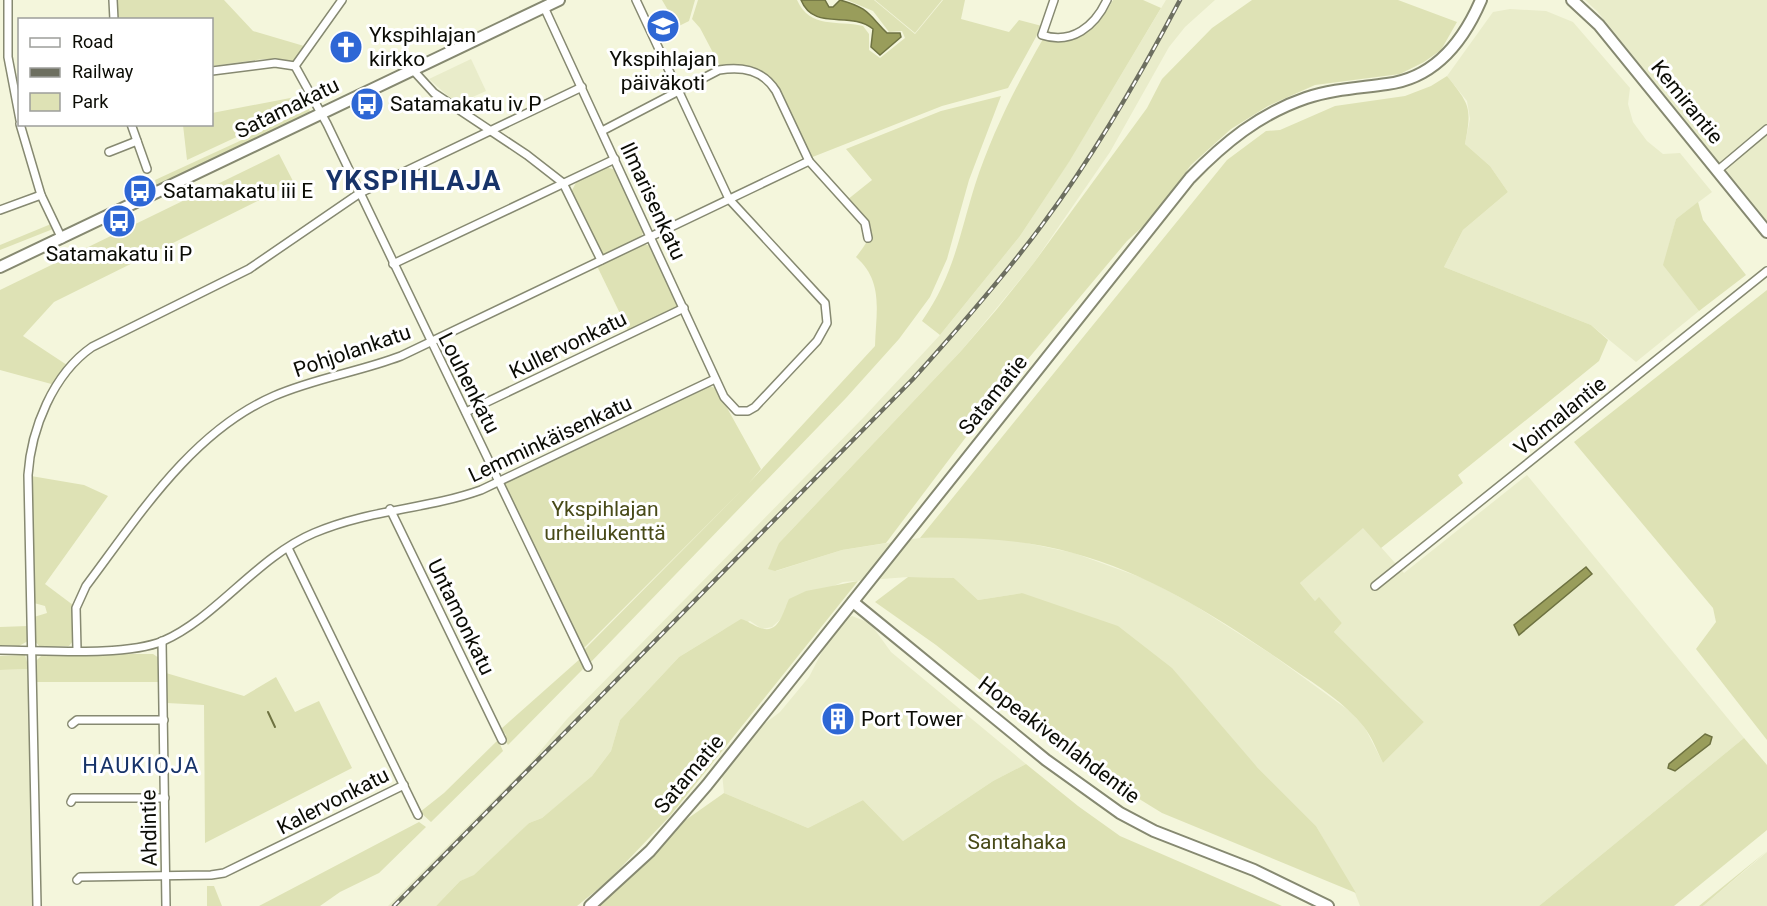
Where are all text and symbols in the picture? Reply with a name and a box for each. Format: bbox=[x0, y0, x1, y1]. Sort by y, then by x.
school or university icon: Ykspihlajan päiväkoti bbox=[645, 8, 681, 44]
legend bbox=[18, 18, 213, 126]
place label: Ykspihlajan kirkko bbox=[369, 23, 476, 71]
church icon: Ykspihlajan kirkko bbox=[328, 29, 364, 65]
text: Road bbox=[72, 31, 113, 52]
place label: Ykspihlajan päiväkoti bbox=[609, 47, 717, 95]
street label: Kemirantie bbox=[1646, 55, 1728, 149]
text: Railway bbox=[72, 61, 134, 82]
street label: Satamakatu bbox=[231, 73, 343, 143]
bus stop icon: Satamakatu iv P bbox=[349, 86, 385, 122]
text: Park bbox=[72, 91, 109, 112]
place label: Satamakatu iv P bbox=[390, 92, 541, 116]
street label: Ilmarisenkatu bbox=[615, 138, 691, 264]
district label: YKSPIHLAJA bbox=[326, 165, 502, 197]
bus stop icon: Satamakatu iii E bbox=[122, 173, 158, 209]
place label: Satamakatu iii E bbox=[163, 179, 313, 203]
bus stop icon: Satamakatu ii P bbox=[101, 203, 137, 239]
place label: Satamakatu ii P bbox=[46, 242, 192, 266]
street label: Kullervonkatu bbox=[506, 306, 630, 384]
street label: Pohjolankatu bbox=[290, 320, 414, 382]
street label: Louhenkatu bbox=[433, 329, 505, 437]
street label: Satamatie bbox=[954, 350, 1032, 440]
street label: Voimalantie bbox=[1509, 372, 1611, 460]
street label: Lemminkäisenkatu bbox=[465, 391, 635, 487]
park label: Ykspihlajan urheilukenttä bbox=[544, 497, 666, 545]
street label: Untamonkatu bbox=[423, 555, 499, 679]
street label: Hopeakivenlahdentie bbox=[974, 672, 1144, 808]
building icon: Port Tower bbox=[820, 701, 856, 737]
place label: Port Tower bbox=[861, 707, 963, 731]
street label: Satamatie bbox=[649, 730, 729, 818]
district label: HAUKIOJA bbox=[82, 753, 200, 778]
street label: Kalervonkatu bbox=[273, 763, 393, 839]
street label: Ahdintie bbox=[136, 789, 162, 867]
park label: Santahaka bbox=[968, 830, 1066, 854]

